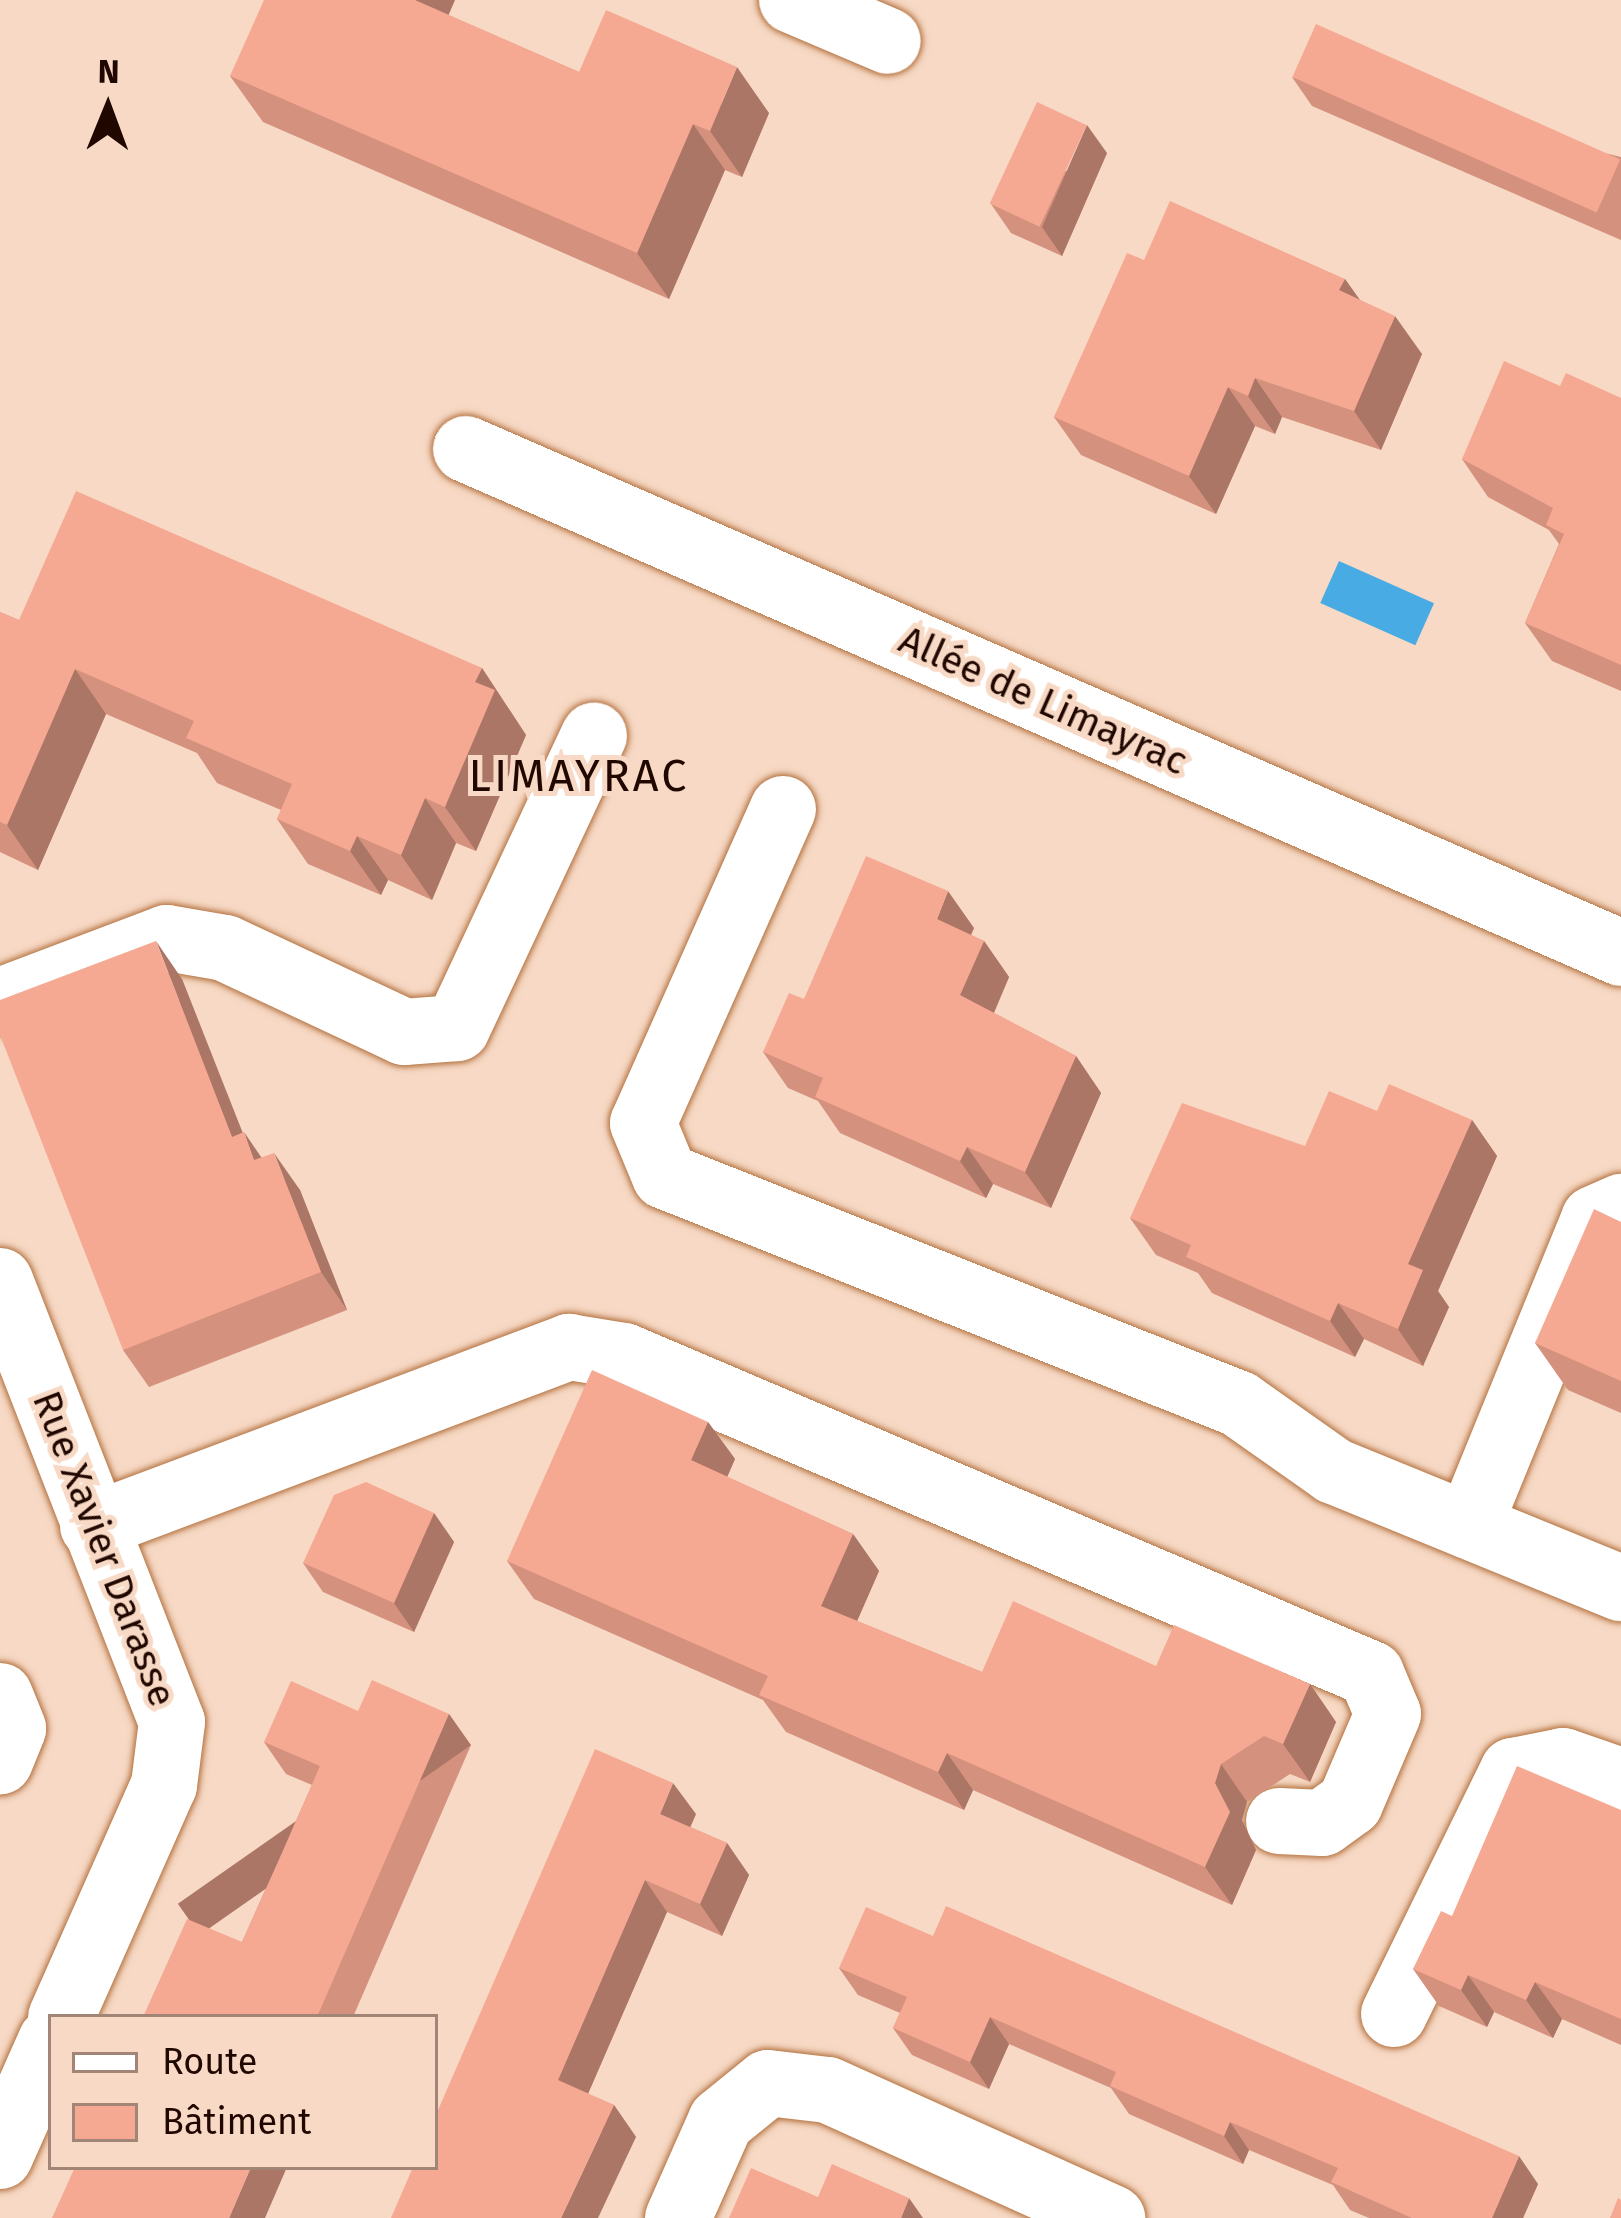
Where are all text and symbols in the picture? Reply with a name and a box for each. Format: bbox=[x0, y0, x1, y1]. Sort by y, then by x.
north arrow bbox=[48, 48, 168, 168]
text: N bbox=[97, 52, 120, 92]
street label: Allée de Limayrac bbox=[892, 617, 1194, 785]
district label: LIMAYRAC bbox=[469, 750, 689, 804]
street label: Rue Xavier Darasse bbox=[22, 1385, 186, 1713]
legend bbox=[48, 2014, 438, 2170]
text: Route bbox=[162, 2040, 257, 2084]
text: Bâtiment bbox=[162, 2100, 311, 2144]

